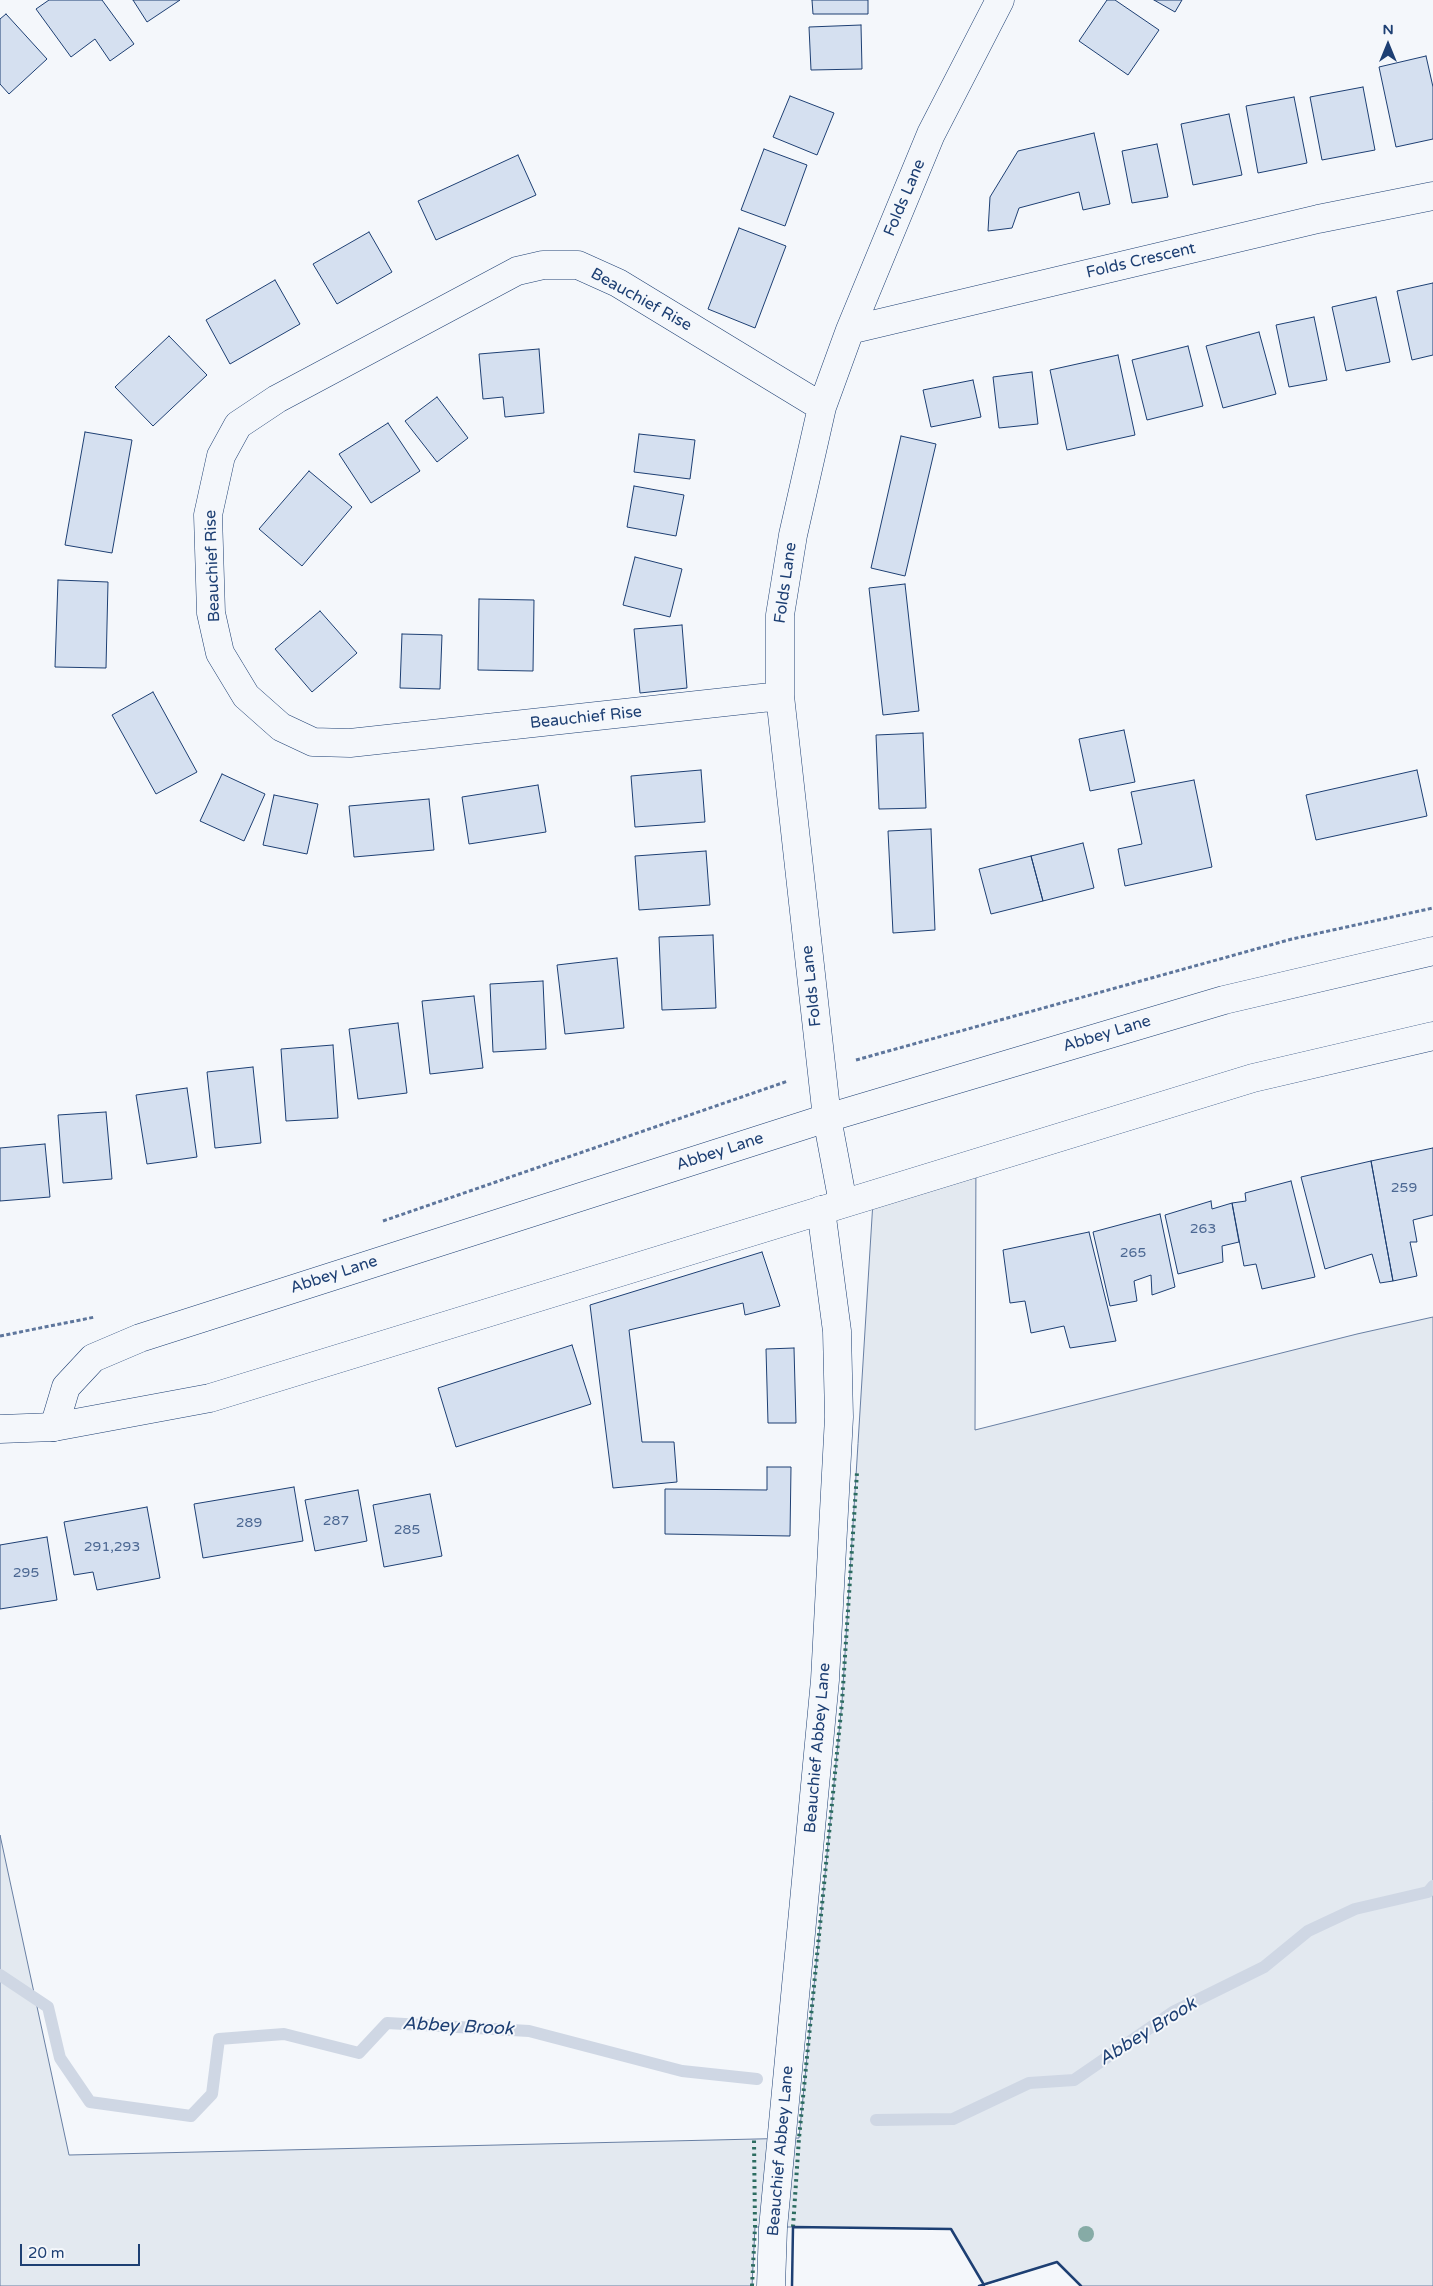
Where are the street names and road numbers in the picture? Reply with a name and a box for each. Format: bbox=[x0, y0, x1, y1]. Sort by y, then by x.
street label: Folds Lane bbox=[880, 157, 930, 239]
street label: Folds Crescent bbox=[1084, 239, 1198, 283]
street label: Beauchief Rise bbox=[587, 264, 695, 336]
street label: Beauchief Rise bbox=[201, 509, 225, 623]
street label: Folds Lane bbox=[771, 541, 801, 625]
street label: Beauchief Rise bbox=[529, 703, 643, 733]
street label: Folds Lane bbox=[798, 944, 826, 1028]
street label: Abbey Lane bbox=[1061, 1012, 1153, 1056]
street label: Abbey Lane bbox=[674, 1129, 766, 1175]
street label: Abbey Lane bbox=[288, 1252, 380, 1298]
street label: Beauchief Abbey Lane bbox=[801, 1662, 835, 1834]
street label: Beauchief Abbey Lane bbox=[764, 2065, 798, 2237]

